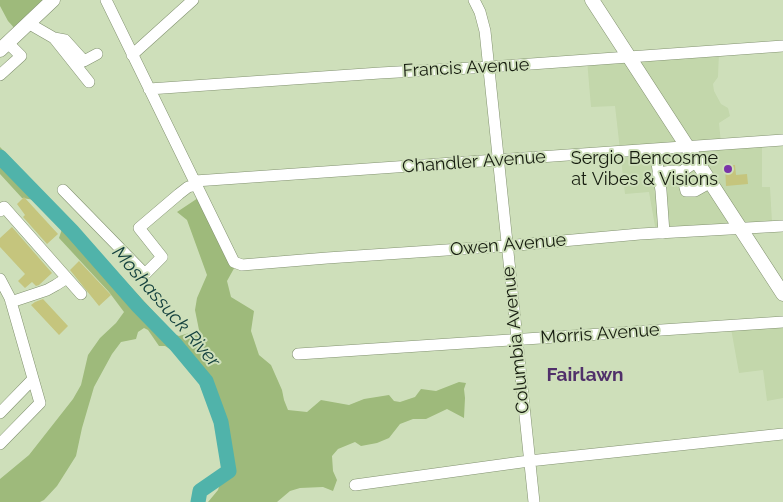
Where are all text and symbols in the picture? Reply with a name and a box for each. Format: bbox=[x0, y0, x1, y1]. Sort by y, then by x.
street label: Francis Avenue bbox=[402, 54, 530, 82]
street label: Chandler Avenue bbox=[401, 146, 547, 178]
place label: Sergio Bencosme at Vibes & Visions bbox=[571, 148, 718, 190]
marker: Sergio Bencosme at Vibes & Visions bbox=[722, 163, 734, 175]
street label: Owen Avenue bbox=[449, 229, 567, 261]
water label: Moshassuck River bbox=[107, 242, 225, 372]
street label: Columbia Avenue bbox=[498, 265, 534, 415]
street label: Morris Avenue bbox=[540, 319, 660, 349]
district label: Fairlawn bbox=[546, 364, 624, 386]

